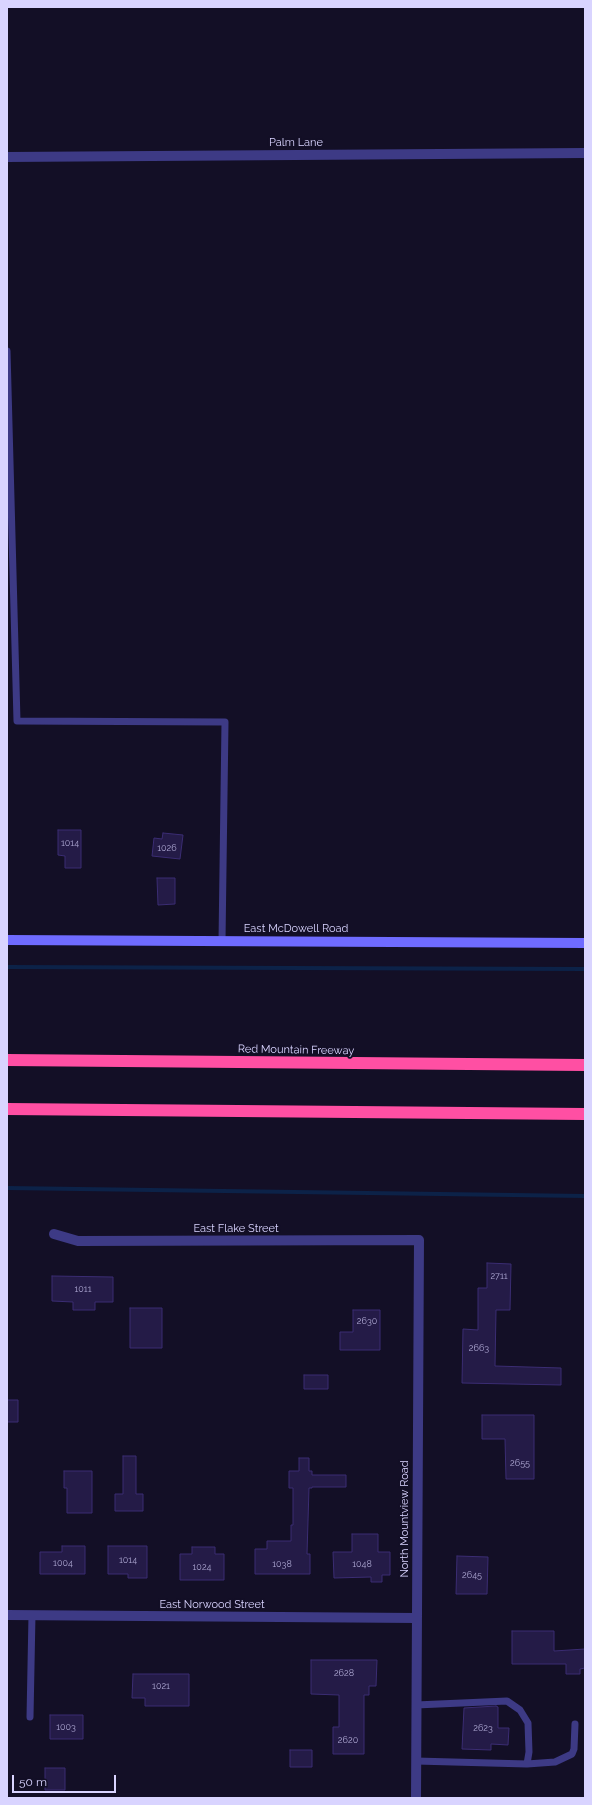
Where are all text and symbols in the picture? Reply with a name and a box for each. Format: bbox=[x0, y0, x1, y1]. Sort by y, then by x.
street label: Palm Lane bbox=[269, 136, 323, 150]
house number: 1014 bbox=[61, 838, 79, 848]
house number: 1026 bbox=[157, 843, 177, 853]
street label: East McDowell Road bbox=[244, 922, 348, 936]
street label: Red Mountain Freeway bbox=[238, 1042, 354, 1058]
street label: East Flake Street bbox=[193, 1222, 279, 1236]
house number: 2711 bbox=[490, 1271, 508, 1281]
house number: 1011 bbox=[74, 1284, 92, 1294]
house number: 2630 bbox=[357, 1316, 377, 1326]
house number: 2663 bbox=[469, 1343, 489, 1353]
house number: 2655 bbox=[510, 1458, 530, 1468]
street label: North Mountview Road bbox=[398, 1460, 412, 1578]
house number: 1014 bbox=[119, 1555, 137, 1565]
house number: 1004 bbox=[53, 1558, 73, 1568]
house number: 1038 bbox=[272, 1559, 292, 1569]
house number: 1048 bbox=[352, 1559, 372, 1569]
house number: 1024 bbox=[193, 1562, 211, 1572]
house number: 2645 bbox=[462, 1570, 482, 1580]
street label: East Norwood Street bbox=[159, 1598, 265, 1612]
house number: 2628 bbox=[334, 1668, 354, 1678]
house number: 1021 bbox=[152, 1681, 170, 1691]
house number: 1003 bbox=[56, 1722, 76, 1732]
house number: 2623 bbox=[473, 1723, 493, 1733]
house number: 2620 bbox=[338, 1735, 358, 1745]
scale bar bbox=[14, 1767, 118, 1793]
text: 50 m bbox=[19, 1775, 47, 1789]

